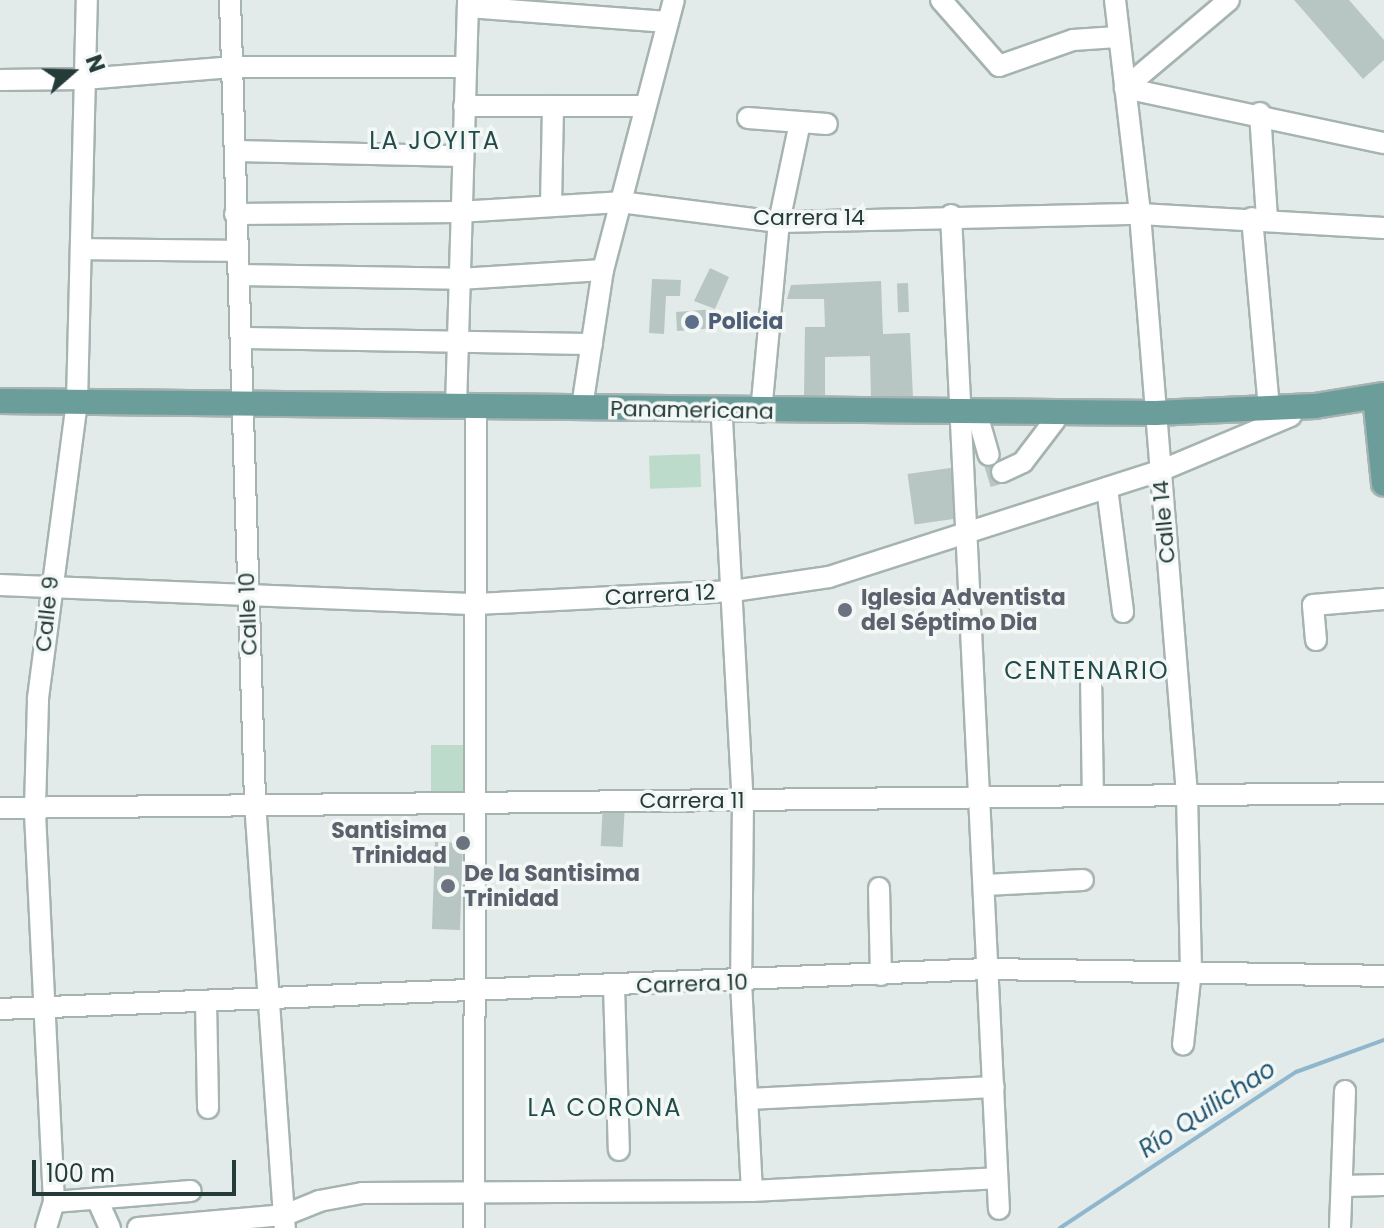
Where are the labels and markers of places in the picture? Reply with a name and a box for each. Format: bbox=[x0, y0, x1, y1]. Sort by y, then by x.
place label: Policia bbox=[708, 309, 783, 335]
marker: Policia bbox=[683, 313, 701, 331]
place label: Iglesia Adventista del Séptimo Dia bbox=[861, 584, 1066, 636]
marker: Iglesia Adventista del Séptimo Dia bbox=[836, 601, 854, 619]
place label: Santisima Trinidad bbox=[331, 817, 447, 868]
marker: Santisima Trinidad bbox=[454, 834, 472, 852]
place label: De la Santisima Trinidad bbox=[464, 860, 640, 912]
marker: De la Santisima Trinidad bbox=[439, 877, 457, 895]

